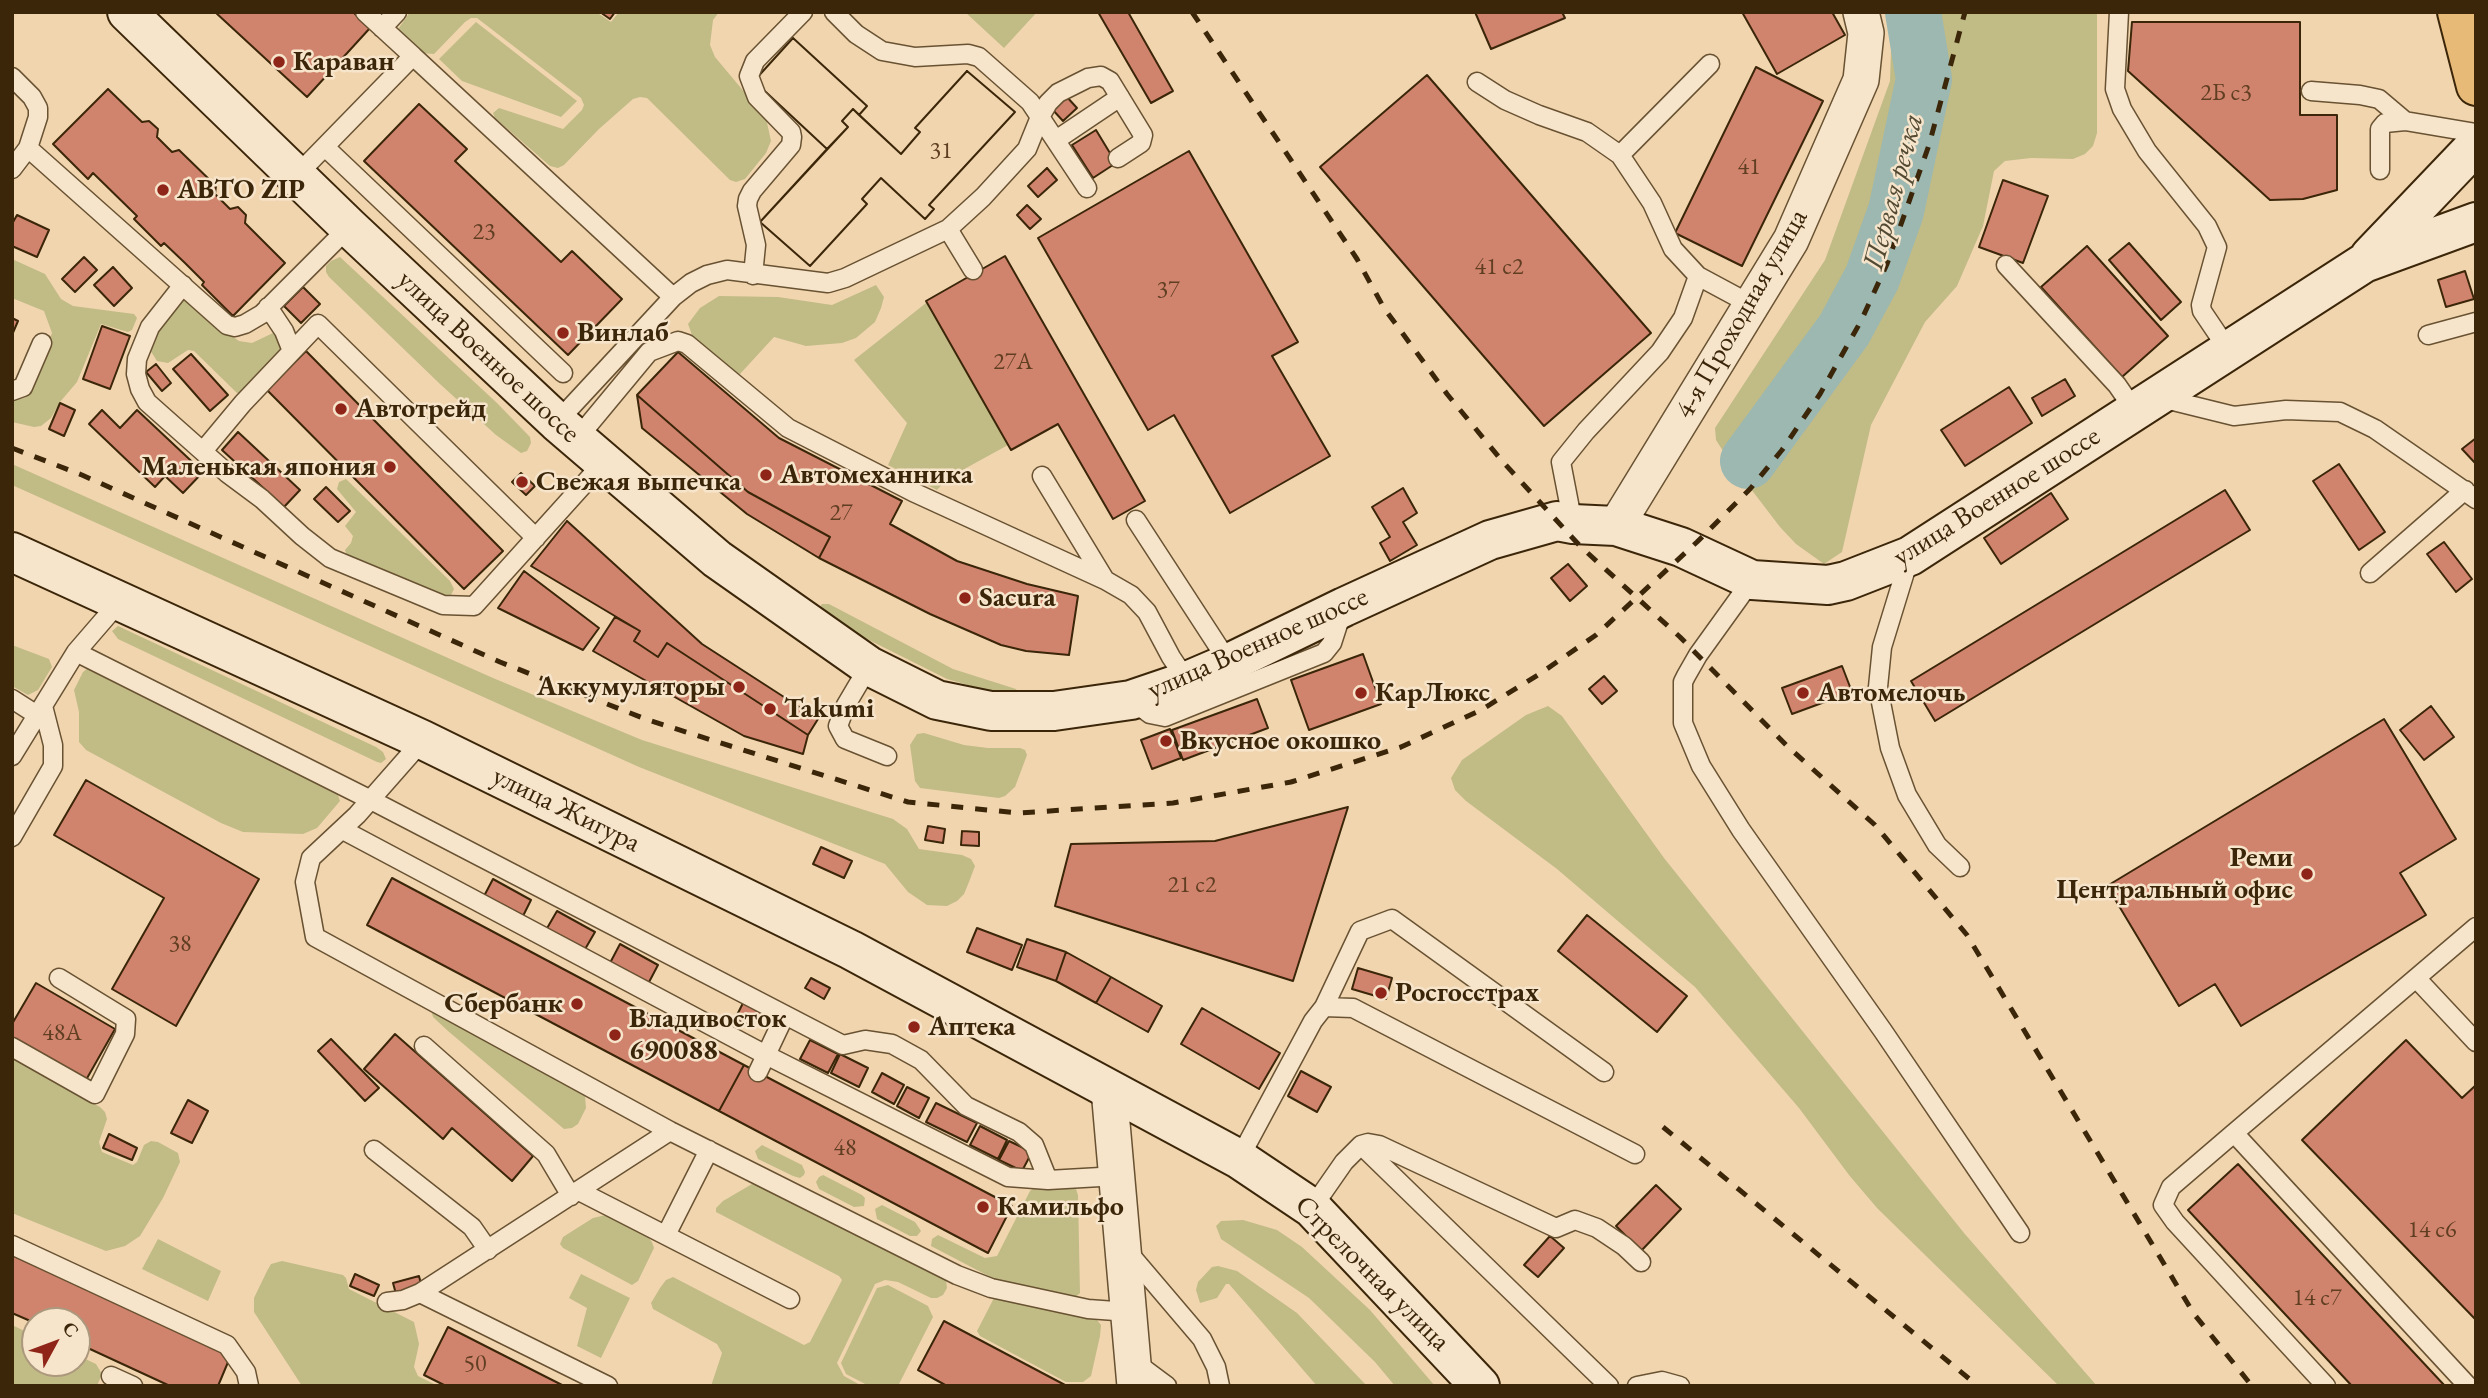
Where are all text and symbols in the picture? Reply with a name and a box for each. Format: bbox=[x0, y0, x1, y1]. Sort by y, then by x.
place label: Караван bbox=[293, 45, 395, 79]
marker: Караван bbox=[271, 54, 287, 70]
house number: 2Б с3 bbox=[2200, 79, 2252, 107]
water label: Первая речка bbox=[1856, 110, 1932, 274]
house number: 31 bbox=[929, 137, 953, 165]
house number: 41 bbox=[1737, 153, 1761, 181]
place label: АВТО ZIP bbox=[177, 173, 305, 207]
marker: АВТО ZIP bbox=[155, 182, 171, 198]
street label: 4-я Проходная улица bbox=[1668, 203, 1816, 425]
house number: 23 bbox=[472, 218, 496, 246]
house number: 41 с2 bbox=[1474, 253, 1524, 281]
street label: улица Военное шоссе bbox=[390, 264, 586, 450]
house number: 37 bbox=[1156, 276, 1180, 304]
place label: Винлаб bbox=[577, 316, 669, 350]
marker: Винлаб bbox=[555, 325, 571, 341]
house number: 27А bbox=[993, 348, 1033, 376]
place label: Автотрейд bbox=[355, 392, 486, 426]
marker: Автотрейд bbox=[333, 401, 349, 417]
street label: улица Военное шоссе bbox=[1887, 420, 2107, 574]
place label: Маленькая япония bbox=[141, 450, 376, 484]
place label: Автомеханника bbox=[780, 458, 973, 492]
marker: Маленькая япония bbox=[382, 459, 398, 475]
place label: Свежая выпечка bbox=[536, 465, 741, 499]
marker: Автомеханника bbox=[758, 467, 774, 483]
marker: Свежая выпечка bbox=[514, 474, 530, 490]
house number: 27 bbox=[829, 499, 853, 527]
street label: улица Военное шоссе bbox=[1143, 580, 1373, 708]
place label: Sacura bbox=[979, 581, 1056, 615]
marker: Sacura bbox=[957, 590, 973, 606]
place label: Аккумуляторы bbox=[537, 670, 725, 704]
place label: КарЛюкс bbox=[1375, 676, 1490, 710]
place label: Автомелочь bbox=[1817, 676, 1966, 710]
marker: Аккумуляторы bbox=[731, 679, 747, 695]
marker: КарЛюкс bbox=[1353, 685, 1369, 701]
marker: Автомелочь bbox=[1795, 685, 1811, 701]
place label: Takumi bbox=[784, 692, 874, 726]
marker: Takumi bbox=[762, 701, 778, 717]
place label: Вкусное окошко bbox=[1180, 724, 1381, 758]
marker: Вкусное окошко bbox=[1158, 733, 1174, 749]
street label: улица Жигура bbox=[486, 760, 646, 860]
place label: Реми Центральный офис bbox=[2056, 841, 2293, 907]
marker: Реми Центральный офис bbox=[2299, 866, 2315, 882]
house number: 21 с2 bbox=[1167, 871, 1217, 899]
house number: 38 bbox=[168, 930, 192, 958]
place label: Росгосстрах bbox=[1395, 976, 1539, 1010]
marker: Росгосстрах bbox=[1373, 985, 1389, 1001]
place label: Сбербанк bbox=[444, 987, 563, 1021]
marker: Сбербанк bbox=[569, 996, 585, 1012]
place label: Владивосток 690088 bbox=[629, 1002, 787, 1068]
place label: Аптека bbox=[928, 1010, 1016, 1044]
house number: 48А bbox=[42, 1019, 82, 1047]
marker: Аптека bbox=[906, 1019, 922, 1035]
marker: Владивосток 690088 bbox=[607, 1027, 623, 1043]
house number: 48 bbox=[833, 1134, 857, 1162]
street label: Стрелочная улица bbox=[1287, 1189, 1457, 1359]
place label: Камильфо bbox=[997, 1190, 1124, 1224]
marker: Камильфо bbox=[975, 1199, 991, 1215]
house number: 14 с6 bbox=[2407, 1216, 2457, 1244]
house number: 14 с7 bbox=[2292, 1284, 2342, 1312]
north arrow bbox=[21, 1307, 91, 1377]
text: С bbox=[57, 1316, 85, 1342]
house number: 50 bbox=[463, 1350, 487, 1378]

